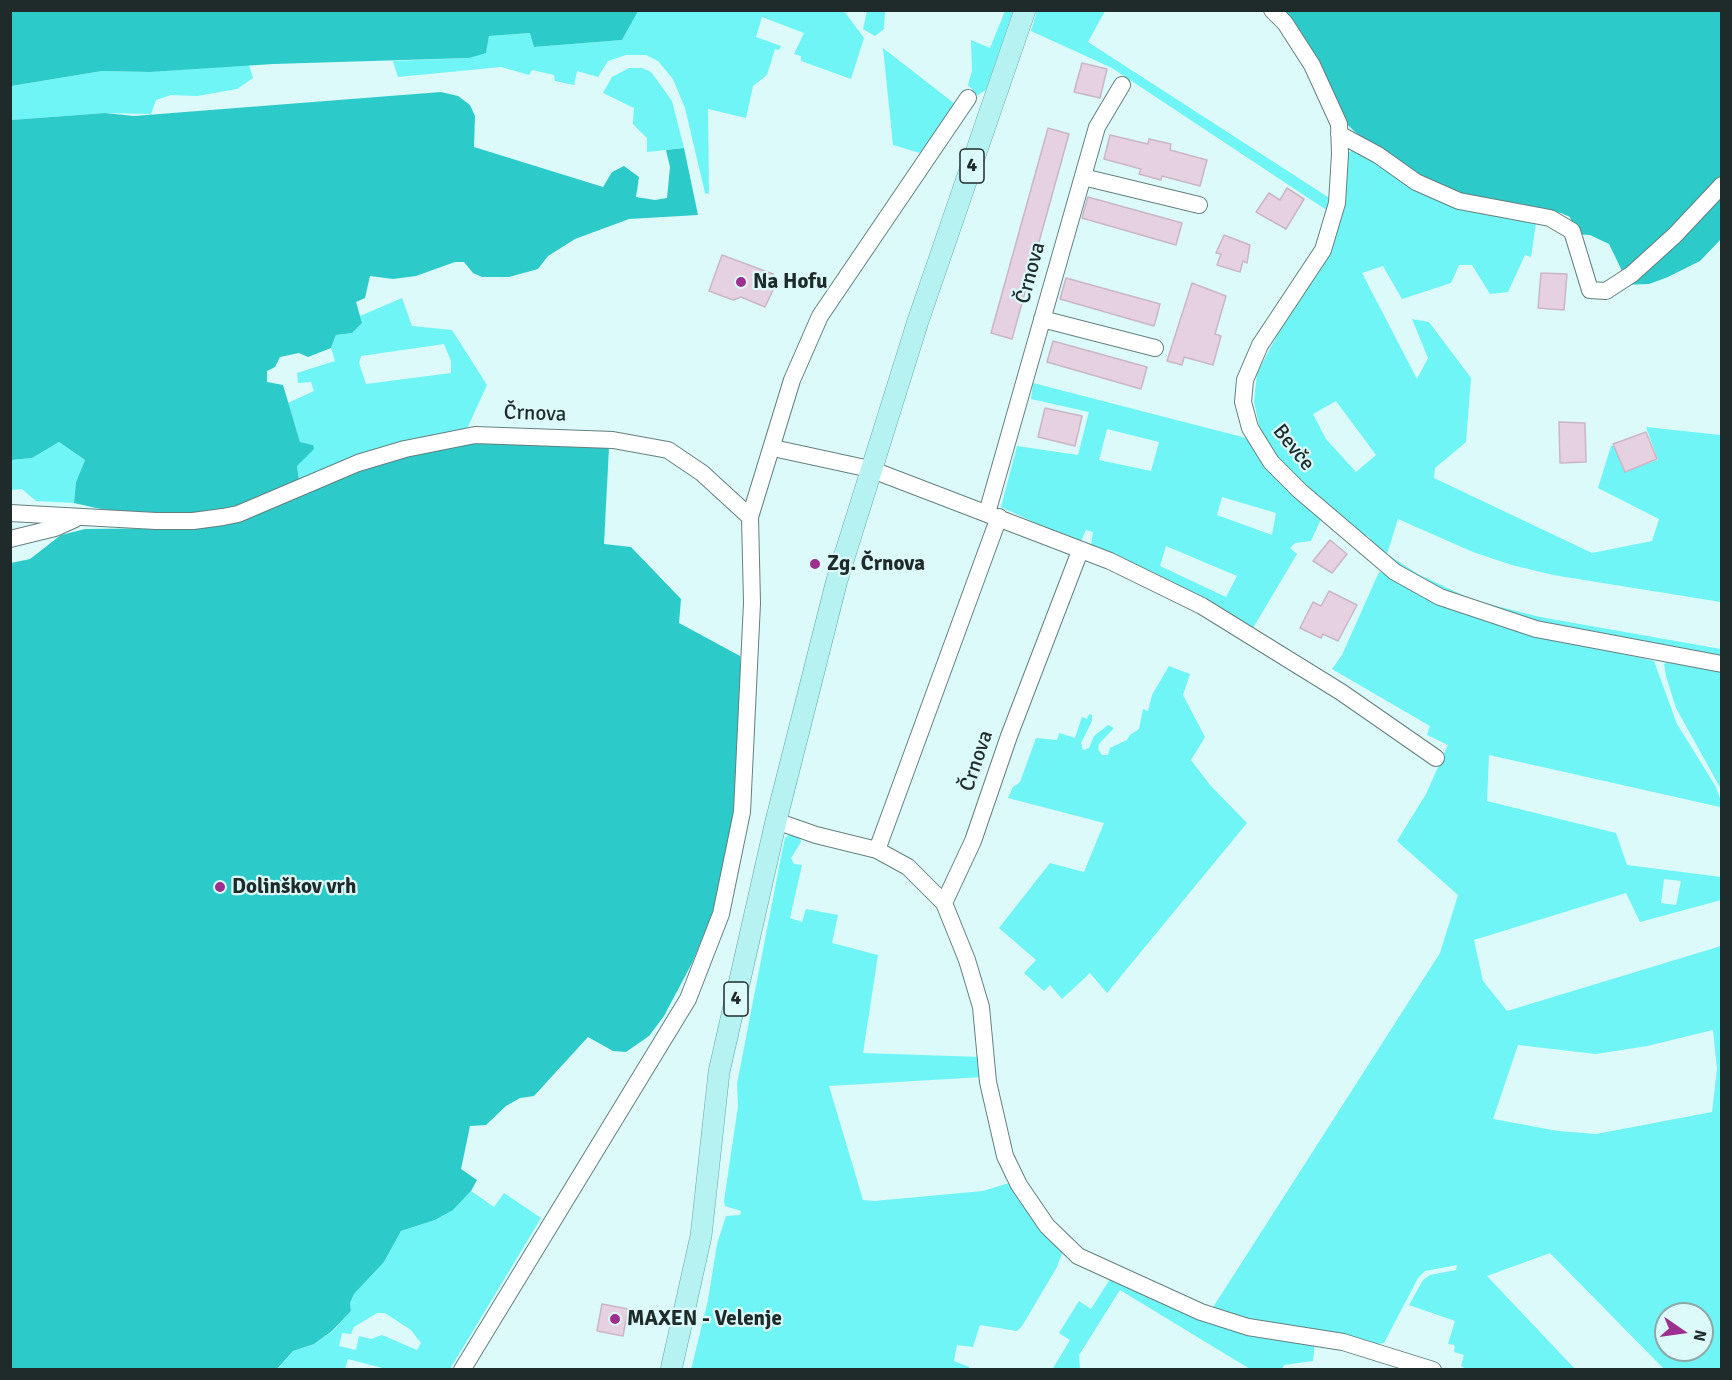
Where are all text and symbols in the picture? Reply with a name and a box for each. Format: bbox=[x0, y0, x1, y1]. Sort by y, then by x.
road number: 4 bbox=[960, 149, 984, 183]
street label: Črnova bbox=[1011, 239, 1051, 307]
place label: Na Hofu bbox=[753, 269, 827, 295]
marker: Na Hofu bbox=[734, 275, 748, 289]
street label: Črnova bbox=[503, 400, 567, 428]
street label: Bevče bbox=[1267, 420, 1319, 476]
place label: Zg. Črnova bbox=[827, 551, 925, 577]
marker: Zg. Črnova bbox=[808, 557, 822, 571]
street label: Črnova bbox=[955, 727, 999, 795]
place label: Dolinškov vrh bbox=[232, 874, 356, 900]
marker: Dolinškov vrh bbox=[213, 880, 227, 894]
road number: 4 bbox=[724, 982, 748, 1016]
north arrow bbox=[1654, 1302, 1714, 1362]
place label: MAXEN - Velenje bbox=[627, 1306, 782, 1332]
marker: MAXEN - Velenje bbox=[608, 1312, 622, 1326]
text: N bbox=[1689, 1328, 1711, 1343]

